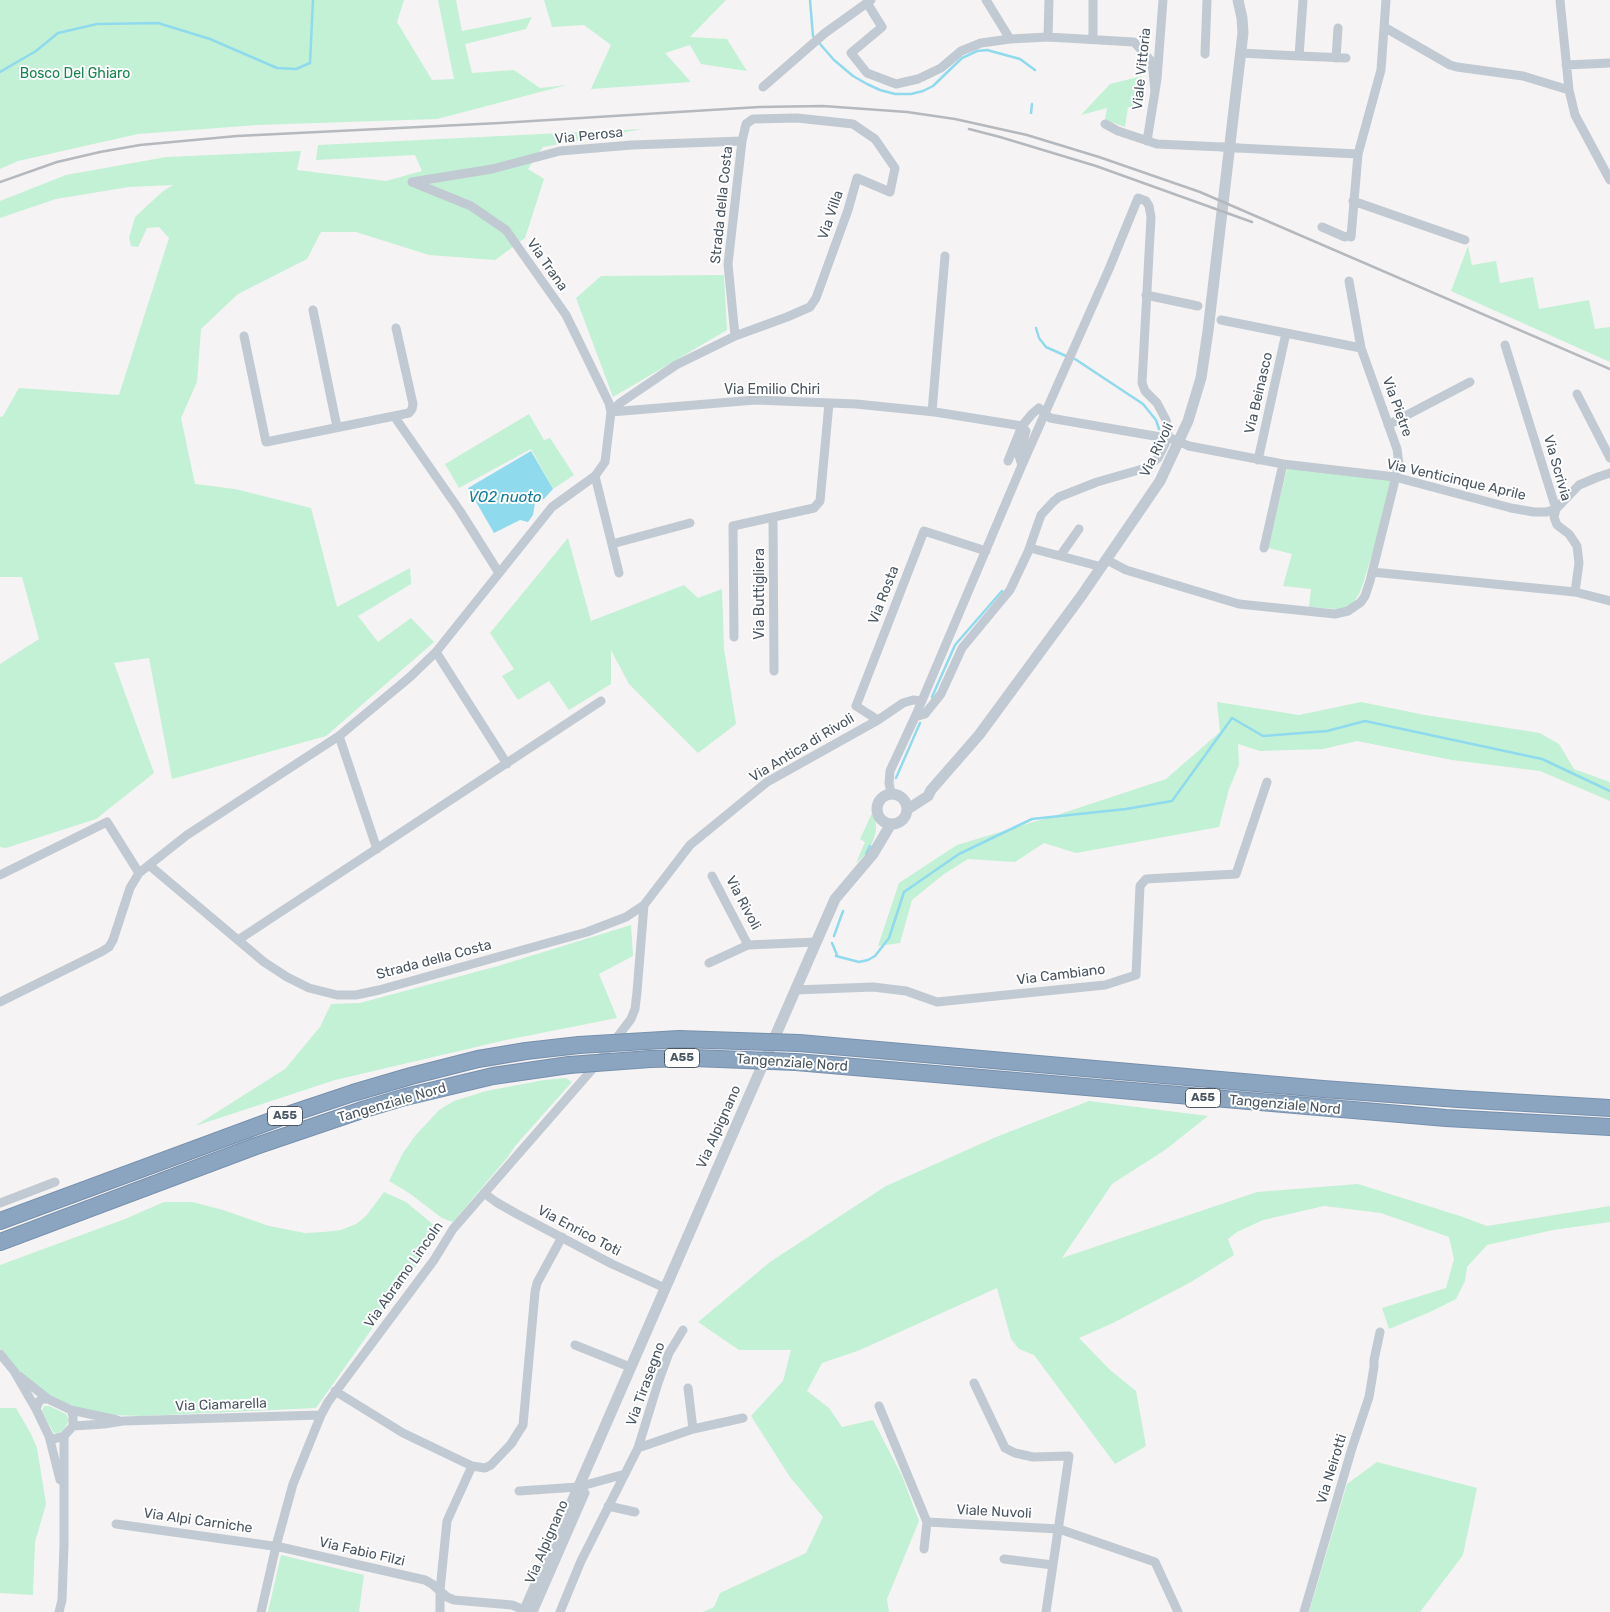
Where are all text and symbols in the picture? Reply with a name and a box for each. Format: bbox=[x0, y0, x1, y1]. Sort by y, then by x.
street label: Viale Vittoria bbox=[1129, 27, 1155, 111]
park label: Bosco Del Ghiaro bbox=[20, 66, 130, 82]
street label: Via Perosa bbox=[554, 124, 624, 148]
street label: Strada della Costa bbox=[707, 145, 737, 265]
street label: Via Villa bbox=[815, 188, 847, 242]
street label: Via Trana bbox=[523, 236, 571, 294]
street label: Via Beinasco bbox=[1241, 350, 1277, 436]
street label: Via Pietre bbox=[1378, 375, 1416, 439]
street label: Via Emilio Chiri bbox=[724, 382, 820, 398]
street label: Via Rivoli bbox=[1137, 420, 1177, 480]
street label: Via Scrivia bbox=[1540, 433, 1574, 503]
street label: Via Venticinque Aprile bbox=[1385, 456, 1527, 504]
water label: VO2 nuoto bbox=[468, 489, 542, 507]
street label: Via Buttigliera bbox=[752, 548, 768, 640]
street label: Via Rosta bbox=[865, 563, 903, 627]
street label: Via Antica di Rivoli bbox=[747, 710, 857, 786]
street label: Via Rivoli bbox=[722, 873, 764, 933]
street label: Strada della Costa bbox=[375, 937, 493, 983]
street label: Via Cambiano bbox=[1016, 961, 1106, 989]
road number: A55 bbox=[664, 1048, 700, 1068]
street label: Tangenziale Nord bbox=[736, 1051, 848, 1075]
street label: Tangenziale Nord bbox=[336, 1080, 448, 1126]
street label: Via Alpignano bbox=[693, 1083, 745, 1171]
road number: A55 bbox=[1186, 1088, 1220, 1108]
street label: Tangenziale Nord bbox=[1229, 1092, 1341, 1118]
road number: A55 bbox=[268, 1106, 302, 1126]
street label: Via Enrico Toti bbox=[534, 1202, 624, 1260]
street label: Via Abramo Lincoln bbox=[361, 1219, 447, 1331]
street label: Via Tirasegno bbox=[623, 1340, 669, 1428]
street label: Via Ciamarella bbox=[175, 1395, 267, 1415]
street label: Via Neirotti bbox=[1313, 1432, 1351, 1506]
street label: Via Alpignano bbox=[522, 1498, 572, 1586]
street label: Viale Nuvoli bbox=[956, 1502, 1032, 1522]
street label: Via Alpi Carniche bbox=[142, 1505, 254, 1537]
street label: Via Fabio Filzi bbox=[317, 1534, 407, 1570]

